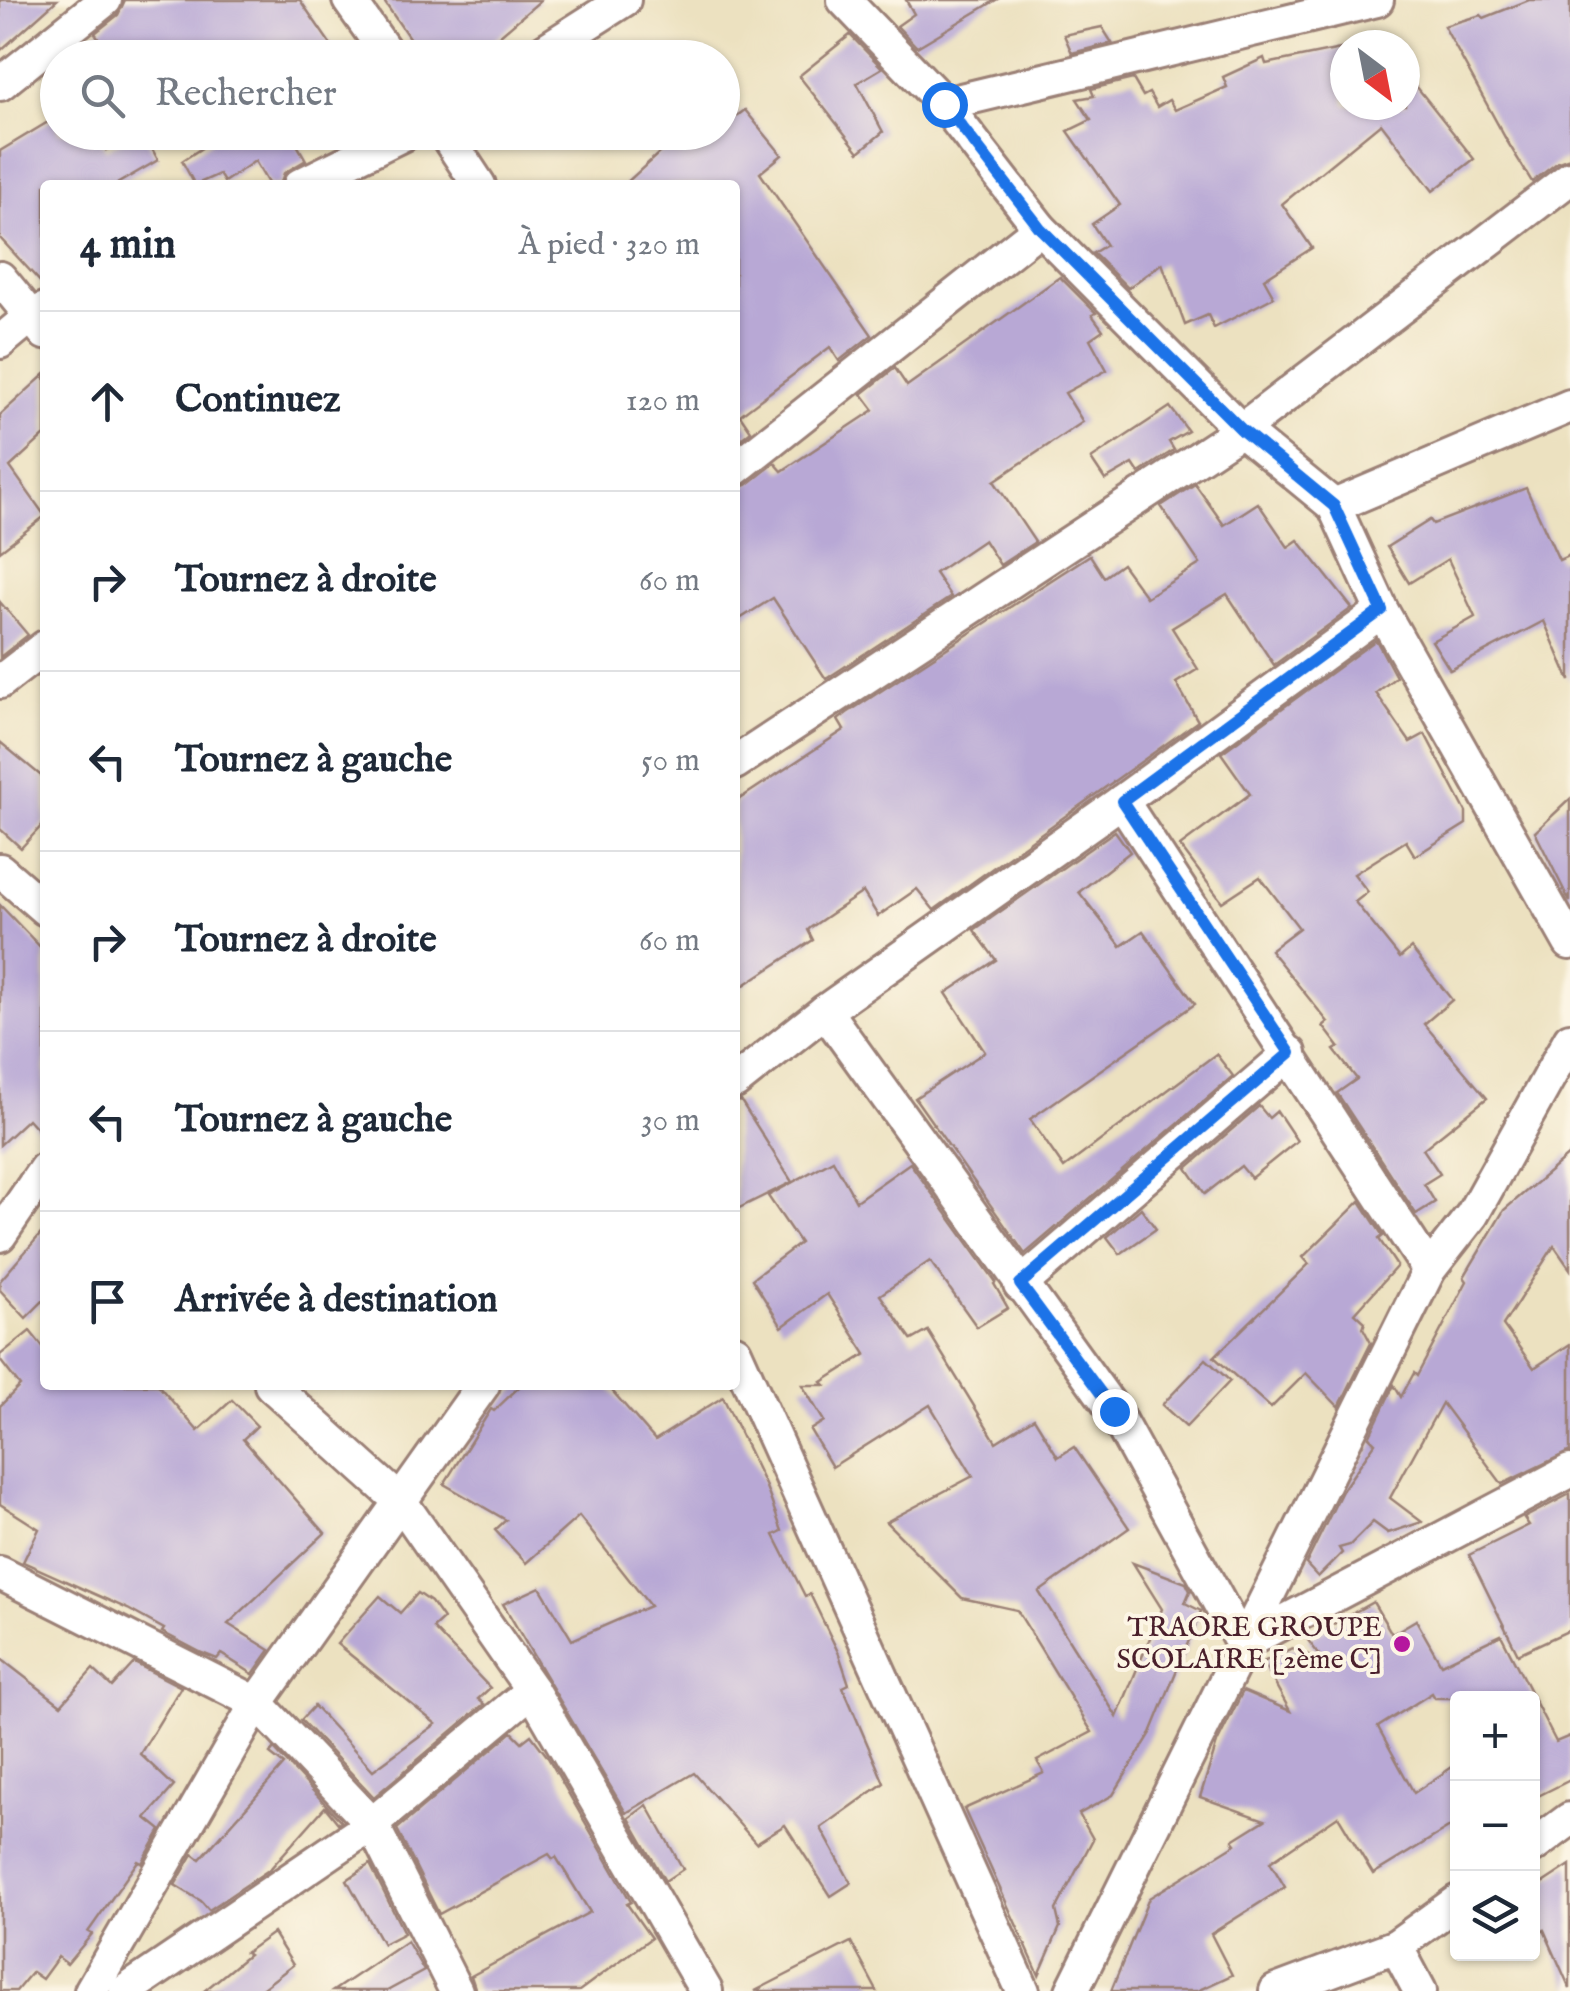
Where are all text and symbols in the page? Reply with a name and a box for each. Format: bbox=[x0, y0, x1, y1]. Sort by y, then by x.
north arrow bbox=[1330, 30, 1420, 120]
search box bbox=[40, 40, 740, 150]
icon: search bbox=[75, 68, 130, 123]
text: Rechercher bbox=[155, 71, 337, 119]
route start bbox=[922, 82, 968, 128]
text: 4 min bbox=[80, 219, 176, 272]
text: À pied · 320 m bbox=[519, 225, 700, 266]
icon: ahead bbox=[80, 374, 135, 429]
text: Continuez bbox=[175, 377, 341, 425]
text: 120 m bbox=[626, 381, 700, 422]
icon: right bbox=[80, 554, 135, 609]
text: Tournez à droite bbox=[175, 557, 437, 605]
text: 60 m bbox=[639, 561, 700, 602]
icon: left bbox=[80, 734, 135, 789]
text: Tournez à gauche bbox=[175, 737, 452, 785]
text: 50 m bbox=[641, 741, 700, 782]
icon: right bbox=[80, 914, 135, 969]
text: Tournez à droite bbox=[175, 917, 437, 965]
text: 60 m bbox=[639, 921, 700, 962]
icon: left bbox=[80, 1094, 135, 1149]
text: Tournez à gauche bbox=[175, 1097, 452, 1145]
text: 30 m bbox=[641, 1101, 700, 1142]
icon: arrive bbox=[80, 1274, 135, 1329]
text: Arrivée à destination bbox=[175, 1277, 498, 1325]
route end bbox=[1092, 1389, 1138, 1435]
place label: TRAORE GROUPE SCOLAIRE [2ème C] bbox=[1117, 1611, 1382, 1678]
marker: TRAORE GROUPE SCOLAIRE [2ème C] bbox=[1391, 1633, 1413, 1655]
map controls bbox=[1450, 1691, 1540, 1961]
button: + bbox=[1450, 1691, 1540, 1781]
button: − bbox=[1450, 1781, 1540, 1871]
button: layers bbox=[1450, 1871, 1540, 1961]

